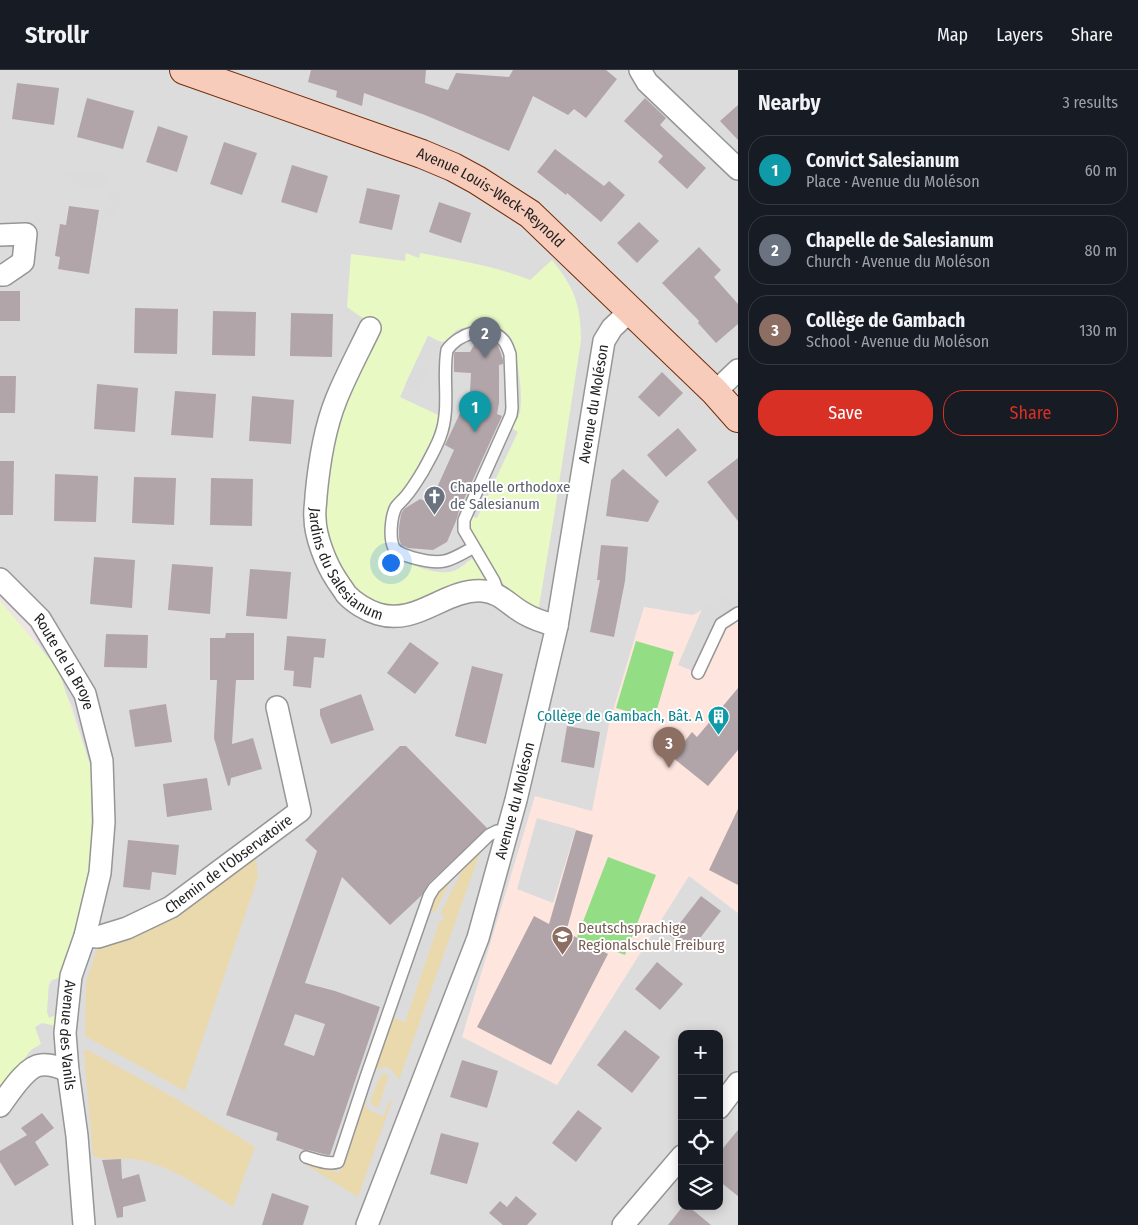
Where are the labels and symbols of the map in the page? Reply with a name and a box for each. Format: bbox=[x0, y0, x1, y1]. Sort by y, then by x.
street label: Avenue Louis-Weck-Reynold bbox=[414, 144, 568, 251]
pin: 2 bbox=[469, 317, 501, 358]
street label: Avenue du Moléson bbox=[575, 343, 612, 464]
pin: 1 bbox=[459, 391, 491, 432]
place label: Chapelle orthodoxe de Salesianum bbox=[450, 478, 570, 513]
church icon: Chapelle orthodoxe de Salesianum bbox=[422, 484, 446, 515]
street label: Jardins du Salesianum bbox=[306, 507, 385, 624]
your location bbox=[378, 550, 404, 576]
street label: Route de la Broye bbox=[30, 609, 98, 712]
building icon: Collège de Gambach, Bât. A bbox=[707, 704, 731, 735]
place label: Collège de Gambach, Bât. A bbox=[537, 707, 703, 725]
pin: 3 bbox=[653, 727, 685, 768]
street label: Avenue du Moléson bbox=[491, 740, 538, 861]
street label: Chemin de l'Observatoire bbox=[162, 811, 296, 917]
place label: Deutschsprachige Regionalschule Freiburg bbox=[578, 919, 725, 954]
school or university icon: Deutschsprachige Regionalschule Freiburg bbox=[550, 925, 574, 956]
street label: Avenue des Vanils bbox=[56, 979, 80, 1091]

